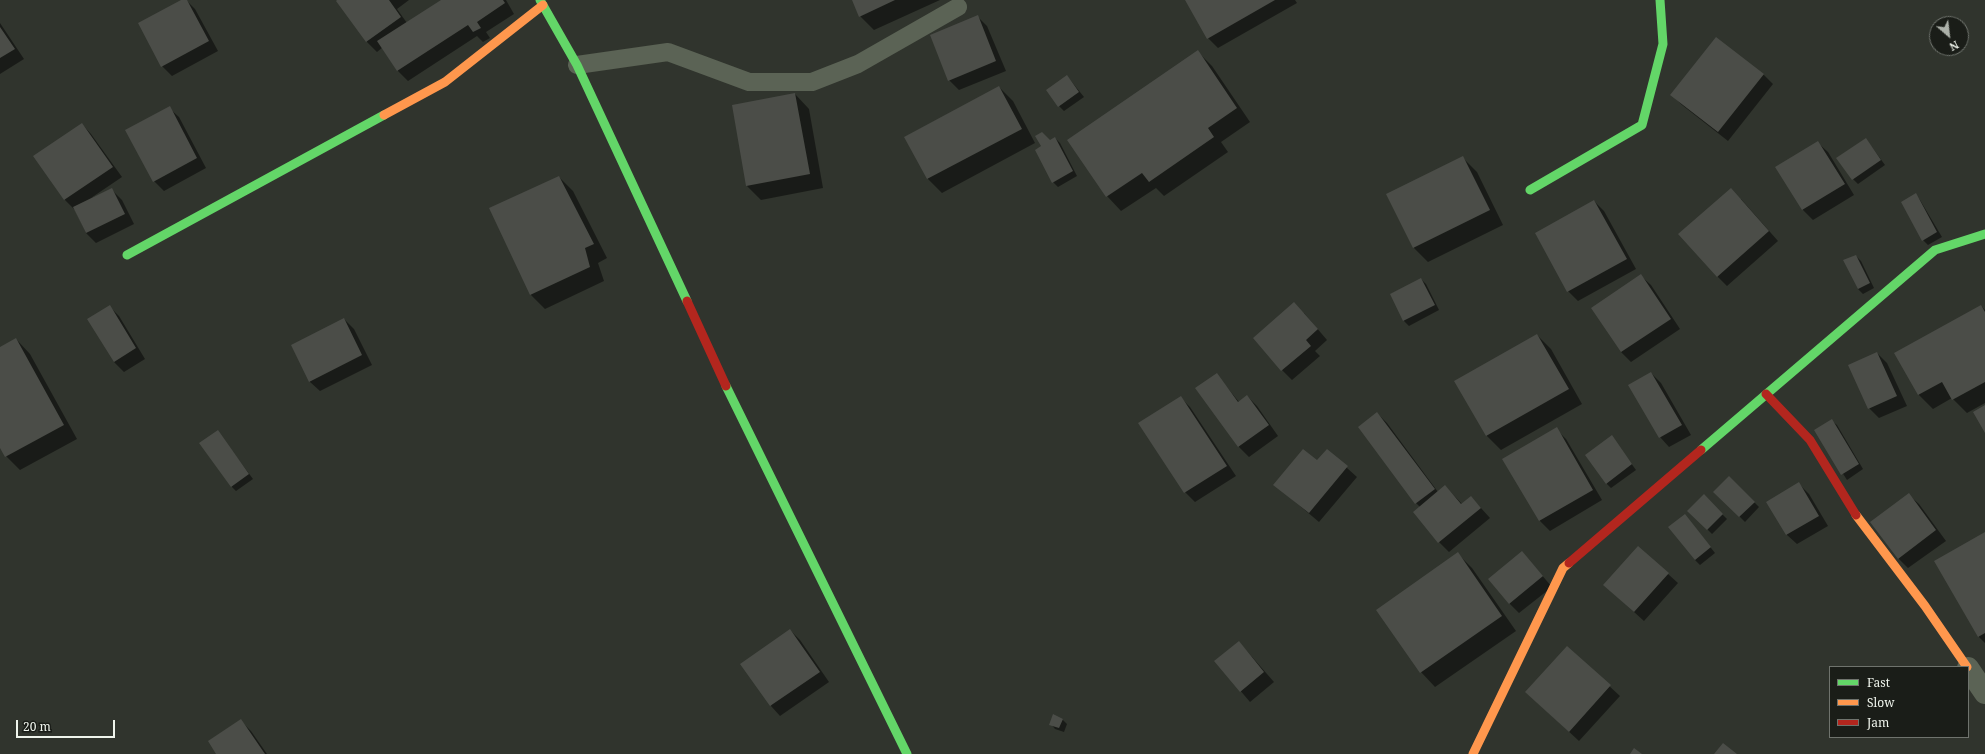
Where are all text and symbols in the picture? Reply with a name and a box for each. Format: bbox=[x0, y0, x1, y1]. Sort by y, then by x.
north arrow bbox=[1929, 16, 1969, 56]
text: N bbox=[1947, 37, 1962, 55]
legend bbox=[1829, 666, 1969, 738]
text: Fast bbox=[1867, 674, 1890, 691]
text: Slow bbox=[1867, 694, 1895, 711]
scale bar bbox=[18, 712, 117, 738]
text: Jam bbox=[1867, 714, 1889, 731]
text: 20 m bbox=[23, 718, 51, 735]

